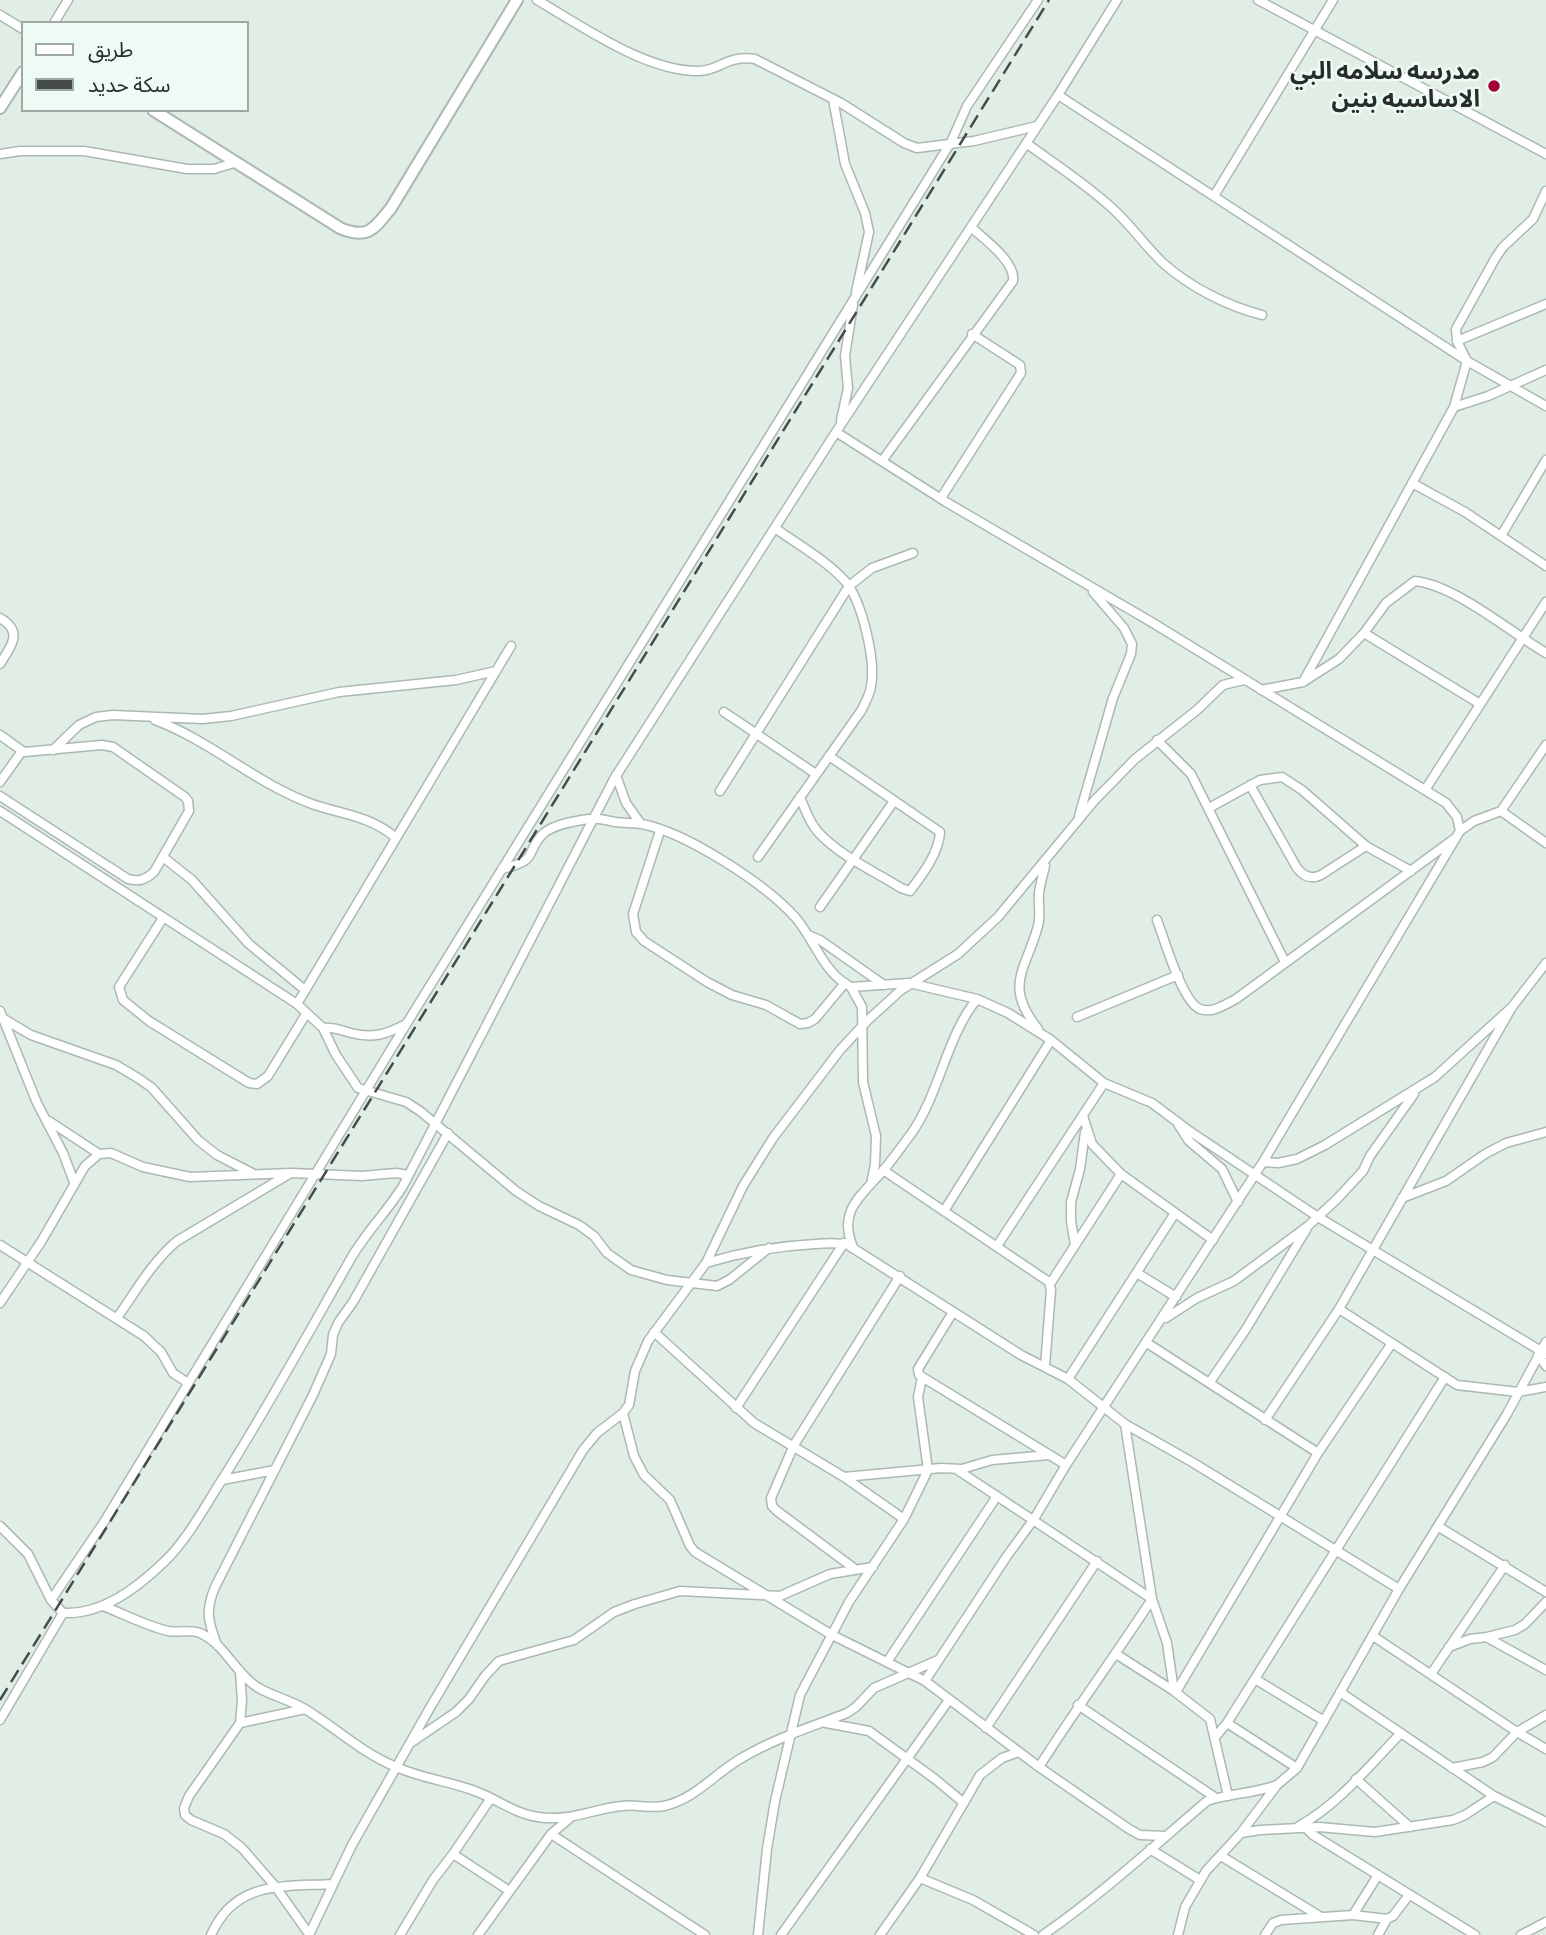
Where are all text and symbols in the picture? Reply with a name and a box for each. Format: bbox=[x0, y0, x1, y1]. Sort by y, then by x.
legend bbox=[21, 21, 248, 112]
text: طريق bbox=[88, 37, 133, 63]
place label: مدرسه سلامه البي الاساسيه بنين bbox=[1290, 58, 1480, 114]
text: سكة حديد bbox=[88, 72, 171, 98]
marker: مدرسه سلامه البي الاساسيه بنين bbox=[1486, 78, 1502, 94]

